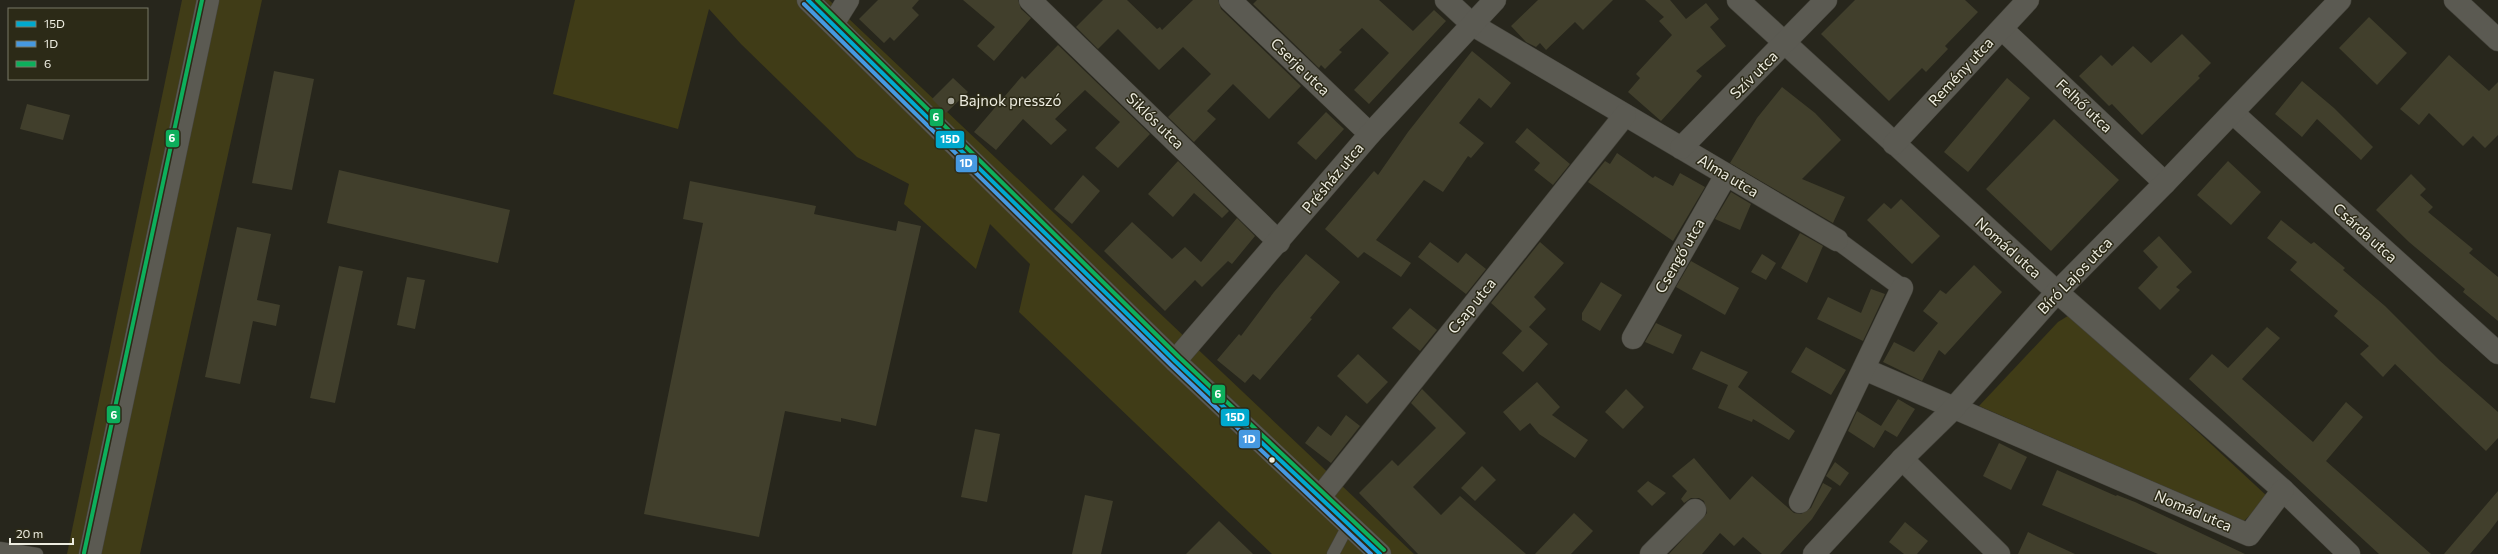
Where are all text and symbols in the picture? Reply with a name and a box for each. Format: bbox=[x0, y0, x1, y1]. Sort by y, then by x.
legend bbox=[8, 8, 148, 80]
text: 15D bbox=[44, 16, 65, 30]
street label: Remény utca bbox=[1924, 33, 1997, 109]
street label: Cserje utca bbox=[1267, 34, 1334, 99]
text: 1D bbox=[44, 36, 58, 50]
street label: Szív utca bbox=[1726, 47, 1781, 102]
text: 6 bbox=[44, 56, 51, 70]
street label: Felhő utca bbox=[2053, 75, 2116, 136]
street label: Siklós utca bbox=[1123, 89, 1188, 152]
place label: Bajnok presszó bbox=[959, 91, 1061, 109]
marker: Bajnok presszó bbox=[946, 96, 956, 106]
line badge: 6 bbox=[929, 108, 944, 127]
text: 6 bbox=[933, 110, 940, 123]
line badge: 6 bbox=[165, 129, 180, 148]
line badge: 15D bbox=[935, 130, 965, 149]
text: 6 bbox=[169, 131, 176, 144]
text: 15D bbox=[940, 132, 960, 145]
street label: Présház utca bbox=[1298, 139, 1367, 216]
street label: Alma utca bbox=[1695, 150, 1762, 200]
line badge: 1D bbox=[955, 154, 978, 173]
text: 1D bbox=[959, 156, 973, 169]
street label: Csárda utca bbox=[2330, 199, 2401, 266]
street label: Nomád utca bbox=[1972, 213, 2045, 281]
street label: Csengő utca bbox=[1651, 215, 1708, 296]
street label: Bíró Lajos utca bbox=[2033, 233, 2115, 317]
street label: Csap utca bbox=[1443, 274, 1499, 337]
line badge: 6 bbox=[1211, 384, 1226, 404]
text: 6 bbox=[1215, 387, 1222, 400]
line badge: 6 bbox=[106, 405, 121, 424]
text: 6 bbox=[111, 408, 118, 421]
line badge: 15D bbox=[1220, 408, 1250, 427]
text: 15D bbox=[1225, 410, 1245, 423]
line badge: 1D bbox=[1238, 429, 1261, 449]
text: 1D bbox=[1242, 432, 1256, 445]
unlabelled marker bbox=[1267, 455, 1277, 465]
street label: Nomád utca bbox=[2152, 486, 2235, 534]
scale bar bbox=[10, 520, 73, 546]
text: 20 m bbox=[16, 526, 43, 540]

